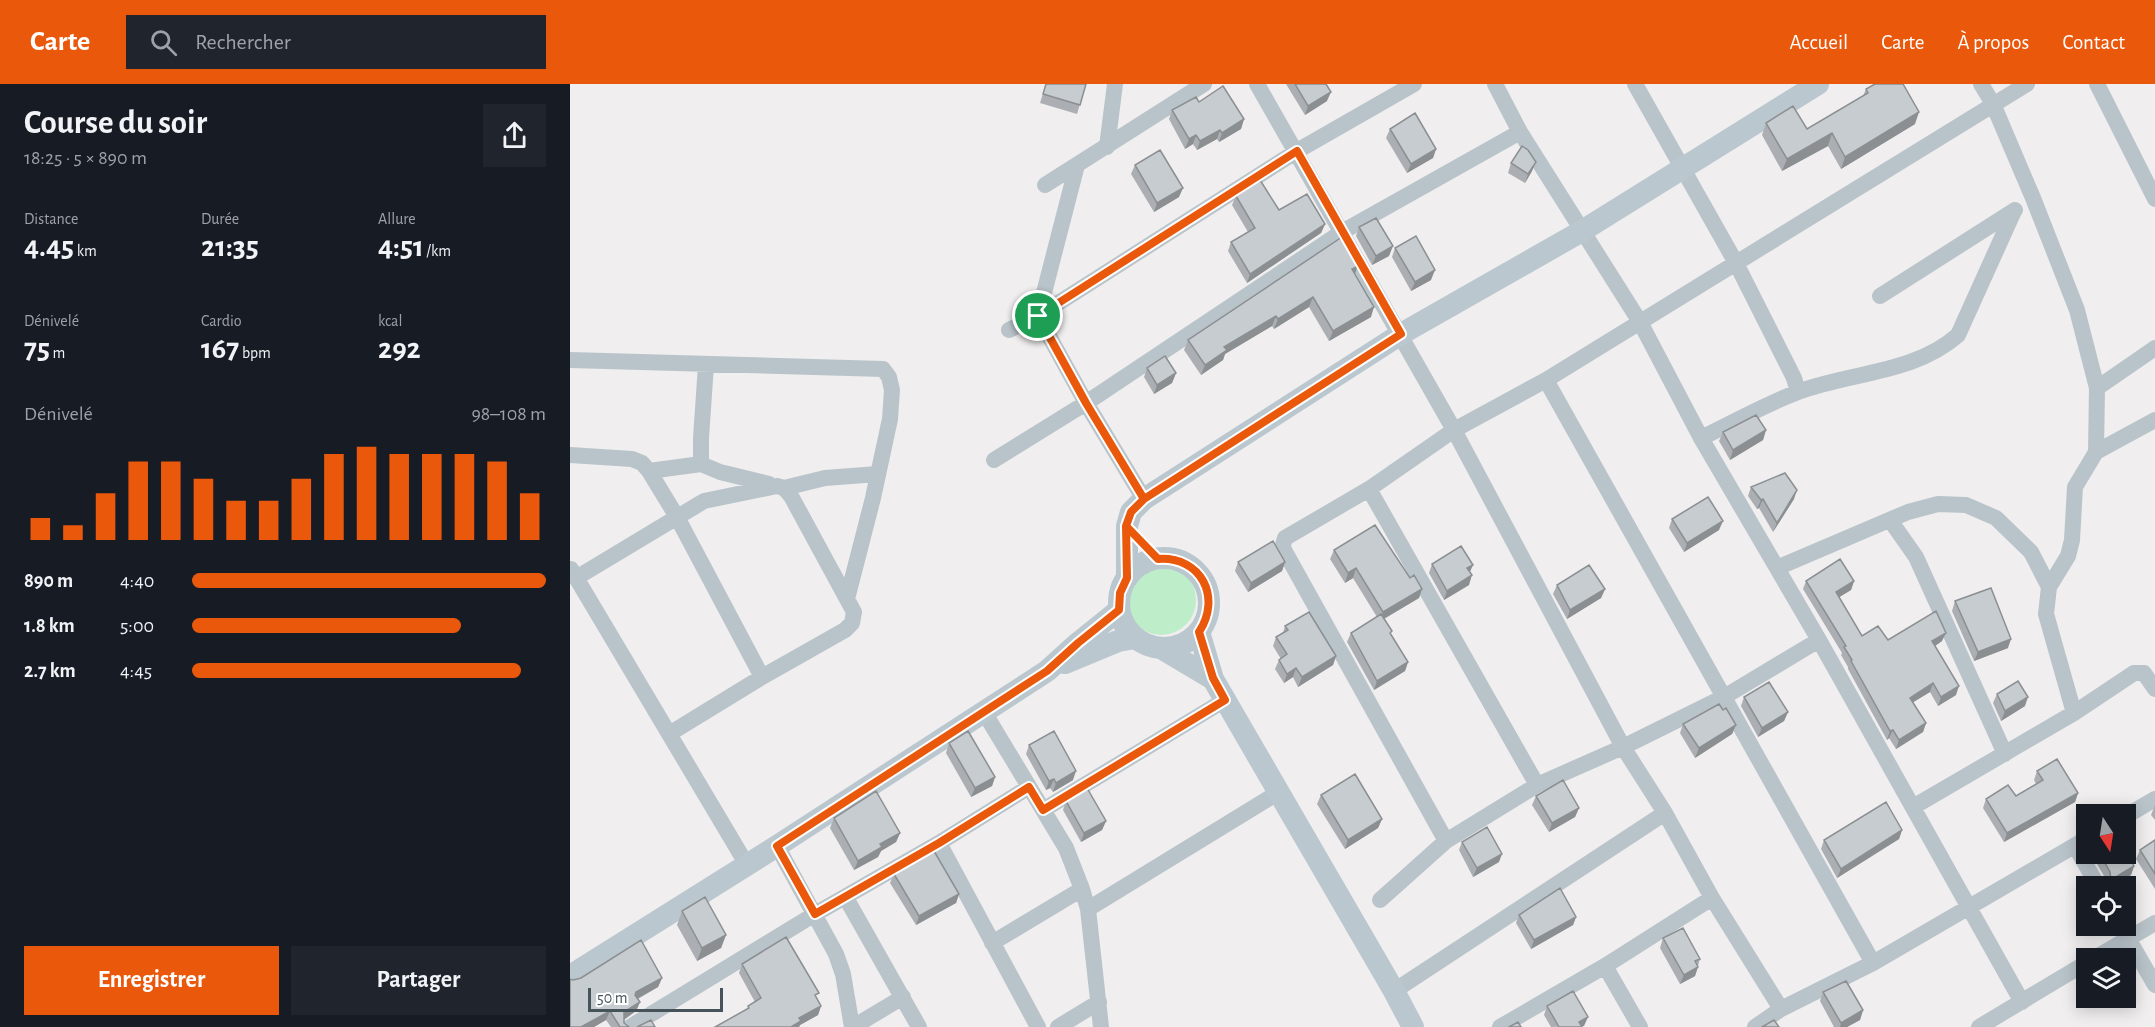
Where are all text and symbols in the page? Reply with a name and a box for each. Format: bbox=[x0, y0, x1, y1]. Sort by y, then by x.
search box bbox=[126, 15, 546, 69]
icon: search bbox=[147, 26, 180, 59]
text: Carte bbox=[30, 28, 90, 56]
text: Rechercher bbox=[195, 31, 291, 53]
text: Accueil bbox=[1790, 32, 1848, 53]
text: Carte bbox=[1881, 32, 1924, 53]
text: À propos bbox=[1957, 32, 2029, 53]
text: Contact bbox=[2062, 32, 2125, 53]
button: share bbox=[483, 104, 546, 167]
text: Course du soir bbox=[24, 107, 207, 140]
text: 18:25 · 5 × 890 m bbox=[24, 148, 147, 168]
text: Distance bbox=[24, 211, 78, 227]
text: Durée bbox=[201, 211, 239, 227]
text: Allure bbox=[378, 211, 416, 227]
text: 4.45 bbox=[24, 232, 74, 262]
text: 21:35 bbox=[201, 232, 259, 262]
text: 4:51 bbox=[378, 232, 424, 262]
text: km bbox=[74, 243, 97, 259]
text: /km bbox=[424, 243, 451, 259]
pin bbox=[1012, 290, 1063, 341]
icon: arrive bbox=[1021, 299, 1054, 332]
text: Dénivelé bbox=[24, 313, 79, 329]
text: Cardio bbox=[201, 313, 242, 329]
text: kcal bbox=[378, 313, 402, 329]
text: 75 bbox=[24, 334, 50, 364]
text: 167 bbox=[201, 334, 239, 364]
text: 292 bbox=[378, 334, 421, 364]
text: m bbox=[50, 345, 65, 361]
text: bpm bbox=[239, 345, 271, 361]
text: Dénivelé bbox=[24, 404, 93, 424]
text: 98–108 m bbox=[471, 404, 546, 424]
text: 890 m bbox=[24, 571, 73, 591]
text: 4:40 bbox=[120, 571, 154, 591]
text: 1.8 km bbox=[24, 616, 75, 636]
text: 5:00 bbox=[120, 616, 154, 636]
text: 2.7 km bbox=[24, 661, 76, 681]
text: 4:45 bbox=[120, 661, 152, 681]
north arrow bbox=[2076, 804, 2136, 864]
map controls bbox=[2076, 804, 2136, 1008]
button: locate bbox=[2076, 876, 2136, 936]
button: Enregistrer bbox=[24, 946, 279, 1015]
button: Partager bbox=[291, 946, 546, 1015]
button: layers bbox=[2076, 948, 2136, 1008]
scale bar bbox=[588, 985, 723, 1012]
text: 50 m bbox=[597, 990, 628, 1006]

